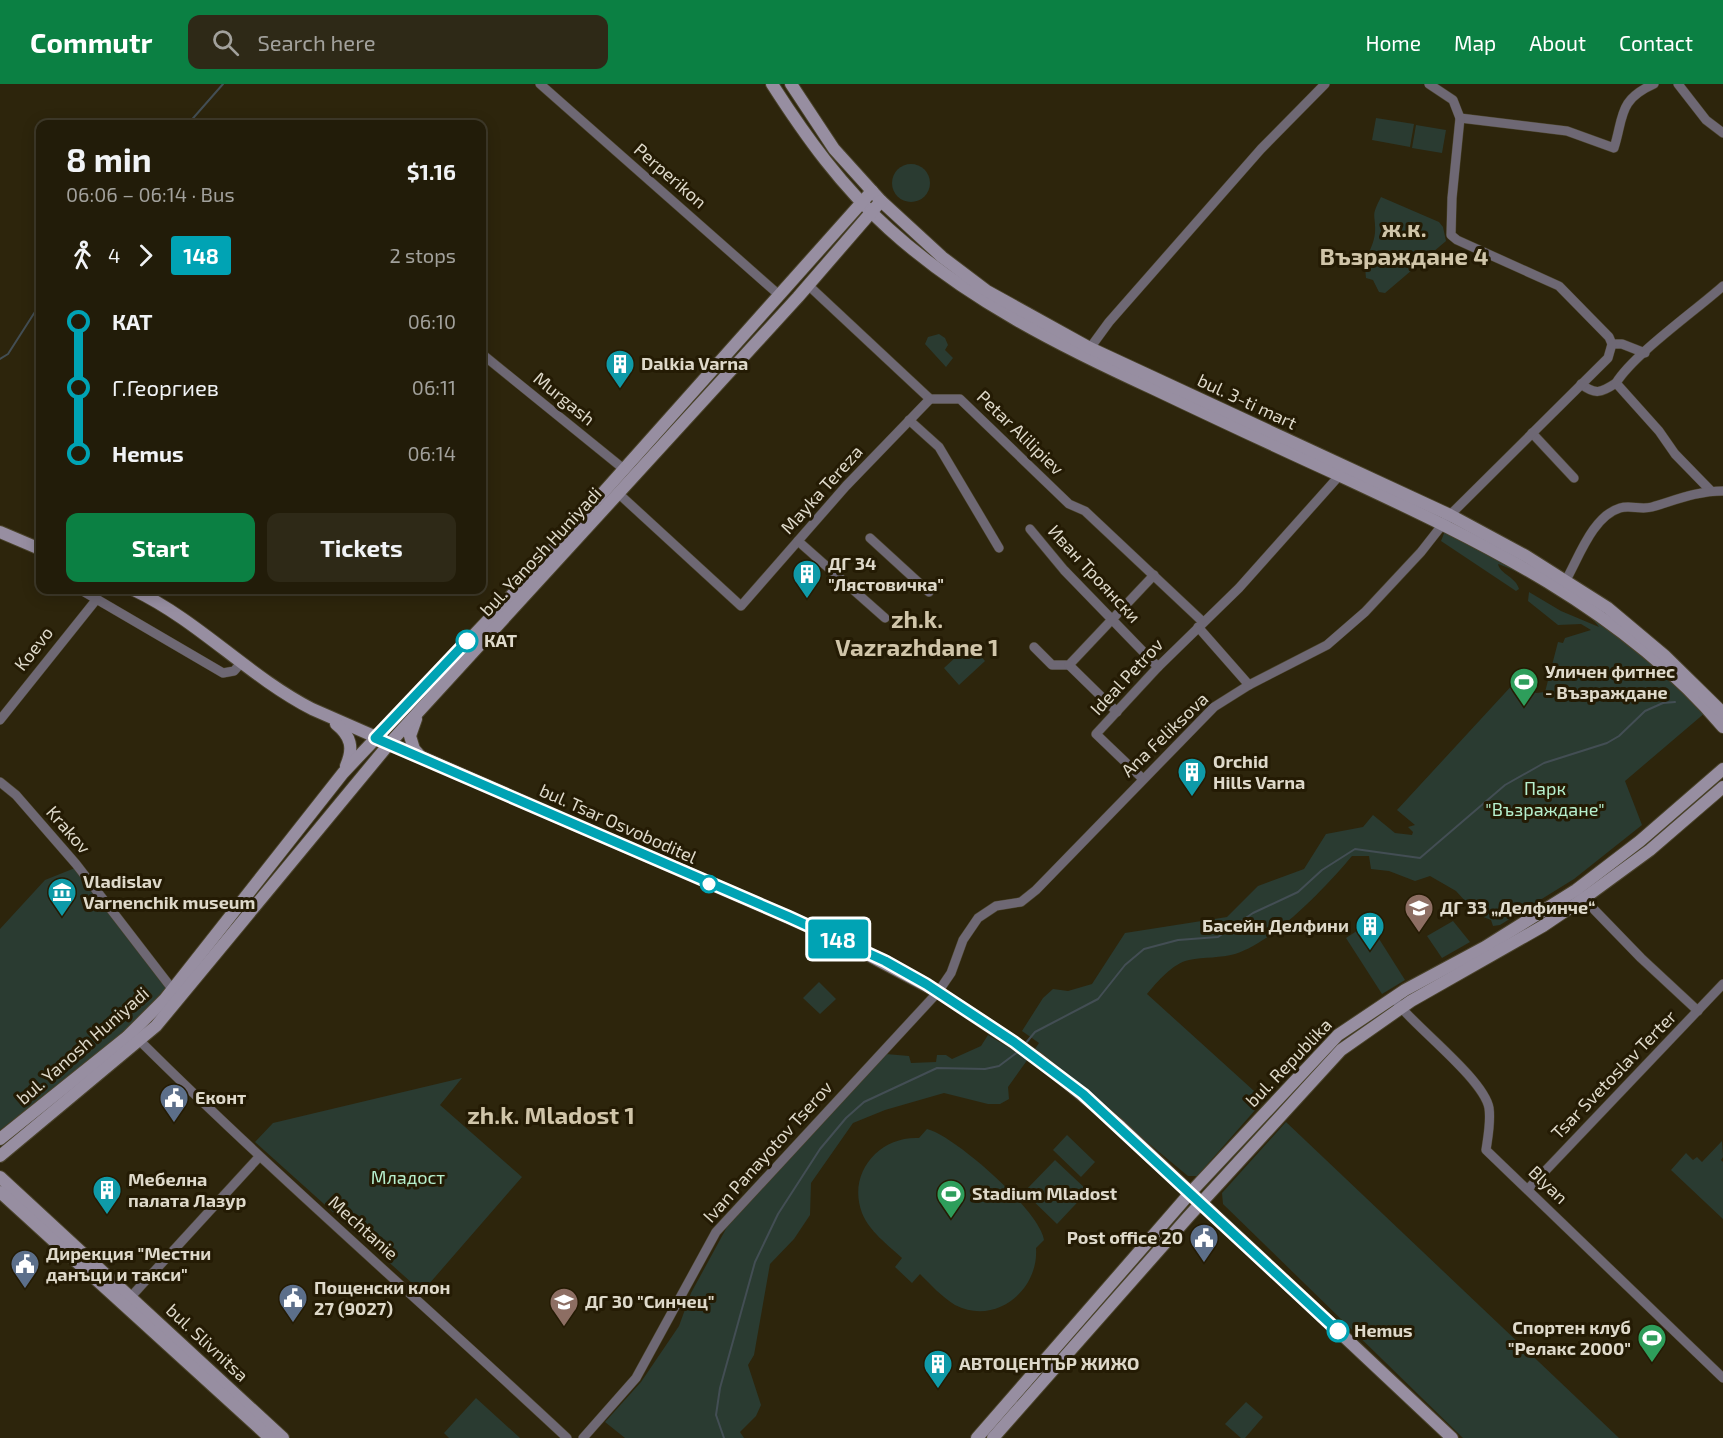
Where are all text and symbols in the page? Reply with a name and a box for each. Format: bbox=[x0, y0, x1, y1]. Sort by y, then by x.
search box bbox=[188, 15, 608, 69]
text: Commutr bbox=[30, 25, 152, 59]
icon: search bbox=[209, 26, 242, 59]
text: Search here bbox=[257, 29, 376, 55]
text: Home bbox=[1365, 30, 1421, 55]
text: Map bbox=[1454, 30, 1496, 55]
text: About bbox=[1529, 30, 1586, 55]
text: Contact bbox=[1619, 30, 1693, 55]
street label: Perperikon bbox=[630, 138, 711, 213]
text: 8 min bbox=[66, 139, 152, 179]
text: $1.16 bbox=[407, 158, 456, 184]
text: 06:06 – 06:14 · Bus bbox=[66, 182, 235, 206]
district label: ж.к. Възраждане 4 bbox=[1320, 213, 1488, 270]
icon: walk bbox=[66, 239, 99, 272]
icon: forward bbox=[129, 239, 162, 272]
text: 4 bbox=[108, 243, 120, 267]
text: 148 bbox=[183, 243, 219, 268]
text: 2 stops bbox=[389, 243, 456, 267]
text: КАТ bbox=[112, 308, 152, 334]
text: 06:10 bbox=[408, 309, 456, 333]
building icon: Dalkia Varna bbox=[604, 348, 636, 390]
place label: Dalkia Varna bbox=[641, 352, 748, 374]
street label: Murgash bbox=[529, 367, 600, 430]
street label: bul. 3-ti mart bbox=[1194, 369, 1301, 434]
text: Г.Георгиев bbox=[112, 374, 219, 400]
text: 06:11 bbox=[412, 375, 456, 399]
street label: Petar Alilipiev bbox=[973, 385, 1069, 479]
text: Hemus bbox=[112, 440, 184, 466]
street label: Mayka Tereza bbox=[776, 440, 867, 538]
text: 06:14 bbox=[408, 441, 456, 465]
street label: bul. Yanosh Huniyadi bbox=[475, 482, 606, 620]
button: Start bbox=[66, 513, 255, 582]
button: Tickets bbox=[267, 513, 456, 582]
street label: Иван Троянски bbox=[1044, 520, 1146, 627]
place label: ДГ 34 "Лястовичка" bbox=[828, 552, 944, 595]
building icon: ДГ 34 "Лястовичка" bbox=[791, 558, 823, 600]
district label: zh.k. Vazrazhdane 1 bbox=[835, 604, 999, 661]
street label: Koevo bbox=[9, 622, 57, 675]
place label: КАТ bbox=[484, 629, 517, 651]
marker: КАТ bbox=[456, 630, 478, 652]
street label: Ideal Petrov bbox=[1085, 633, 1168, 719]
place label: Уличен фитнес - Възраждане bbox=[1545, 660, 1675, 703]
sports icon: Уличен фитнес - Възраждане bbox=[1508, 666, 1540, 708]
street label: Ana Feliksova bbox=[1116, 687, 1212, 781]
place label: Orchid Hills Varna bbox=[1213, 750, 1305, 793]
building icon: Orchid Hills Varna bbox=[1176, 756, 1208, 798]
park label: Парк "Възраждане" bbox=[1485, 777, 1605, 820]
street label: bul. Tsar Osvoboditel bbox=[536, 778, 701, 868]
street label: Krakov bbox=[42, 801, 96, 858]
place label: Vladislav Varnenchik museum bbox=[83, 870, 255, 913]
unlabelled marker bbox=[700, 875, 718, 893]
museum icon: Vladislav Varnenchik museum bbox=[46, 876, 78, 918]
school or university icon: ДГ 33 „Делфинче“ bbox=[1403, 892, 1435, 934]
place label: ДГ 33 „Делфинче“ bbox=[1440, 896, 1595, 918]
building icon: Басейн Делфини bbox=[1354, 910, 1386, 952]
place label: Басейн Делфини bbox=[1202, 914, 1349, 936]
line badge: 148 bbox=[804, 920, 872, 958]
text: 148 bbox=[820, 927, 856, 952]
street label: bul. Yanosh Huniyadi bbox=[12, 982, 153, 1109]
street label: Tsar Svetoslav Terter bbox=[1546, 1005, 1681, 1143]
street label: bul. Republika bbox=[1241, 1013, 1336, 1111]
street label: Ivan Panayotov Tserov bbox=[698, 1076, 837, 1227]
public building icon: Еконт bbox=[158, 1082, 190, 1124]
place label: Еконт bbox=[195, 1086, 246, 1108]
district label: zh.k. Mladost 1 bbox=[467, 1100, 635, 1129]
street label: Blyan bbox=[1525, 1160, 1573, 1208]
park label: Младост bbox=[371, 1166, 445, 1188]
place label: Мебелна палата Лазур bbox=[128, 1168, 246, 1211]
building icon: Мебелна палата Лазур bbox=[91, 1174, 123, 1216]
sports icon: Stadium Mladost bbox=[935, 1178, 967, 1220]
place label: Stadium Mladost bbox=[972, 1182, 1118, 1204]
street label: Mechtanie bbox=[324, 1190, 403, 1264]
public building icon: Post office 20 bbox=[1188, 1222, 1220, 1264]
place label: Post office 20 bbox=[1067, 1226, 1183, 1248]
place label: Дирекция "Местни данъци и такси" bbox=[46, 1242, 211, 1285]
public building icon: Дирекция "Местни данъци и такси" bbox=[9, 1248, 41, 1290]
place label: Пощенски клон 27 (9027) bbox=[314, 1276, 450, 1319]
public building icon: Пощенски клон 27 (9027) bbox=[277, 1282, 309, 1324]
school or university icon: ДГ 30 "Синчец" bbox=[548, 1286, 580, 1328]
place label: ДГ 30 "Синчец" bbox=[585, 1290, 714, 1312]
street label: bul. Slivnitsa bbox=[162, 1299, 253, 1386]
place label: Спортен клуб "Релакс 2000" bbox=[1508, 1316, 1631, 1359]
place label: Hemus bbox=[1354, 1319, 1413, 1341]
marker: Hemus bbox=[1327, 1320, 1349, 1342]
sports icon: Спортен клуб "Релакс 2000" bbox=[1636, 1322, 1668, 1364]
building icon: АВТОЦЕНТЪР ЖИЖО bbox=[922, 1348, 954, 1390]
place label: АВТОЦЕНТЪР ЖИЖО bbox=[959, 1352, 1140, 1374]

